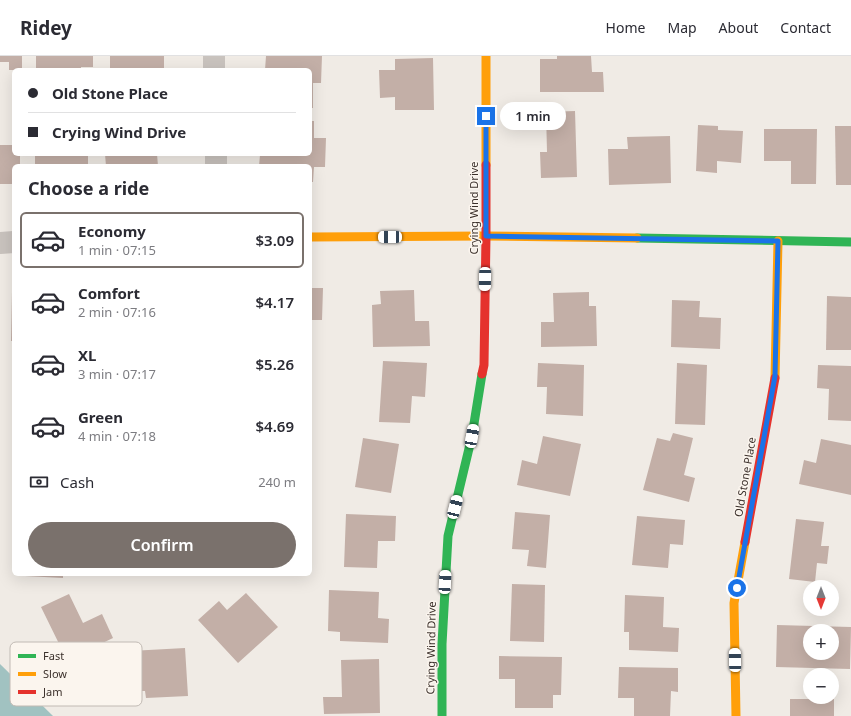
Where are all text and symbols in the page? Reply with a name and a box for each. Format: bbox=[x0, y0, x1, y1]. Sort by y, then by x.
text: Ridey bbox=[20, 15, 72, 41]
text: Home bbox=[606, 18, 645, 37]
text: Map bbox=[667, 18, 697, 37]
text: About bbox=[719, 18, 758, 37]
text: Contact bbox=[780, 18, 831, 37]
text: Old Stone Place bbox=[52, 83, 168, 103]
callout: 1 min bbox=[500, 102, 566, 130]
route end bbox=[477, 107, 495, 125]
text: 1 min bbox=[515, 107, 551, 125]
text: Crying Wind Drive bbox=[52, 122, 186, 142]
street label: Crying Wind Drive bbox=[466, 161, 481, 255]
text: Choose a ride bbox=[28, 176, 149, 200]
text: Economy bbox=[78, 221, 146, 241]
icon: car bbox=[30, 222, 66, 258]
text: $3.09 bbox=[256, 230, 294, 250]
car bbox=[378, 231, 402, 243]
text: 1 min · 07:15 bbox=[78, 241, 156, 259]
car bbox=[479, 267, 491, 291]
text: Comfort bbox=[78, 283, 140, 303]
icon: car bbox=[30, 284, 66, 320]
text: $4.17 bbox=[256, 292, 294, 312]
text: 2 min · 07:16 bbox=[78, 303, 156, 321]
text: XL bbox=[78, 345, 96, 365]
icon: car bbox=[30, 346, 66, 382]
text: $5.26 bbox=[256, 354, 294, 374]
text: 3 min · 07:17 bbox=[78, 365, 156, 383]
text: Green bbox=[78, 407, 123, 427]
icon: car bbox=[30, 408, 66, 444]
text: $4.69 bbox=[256, 416, 294, 436]
car bbox=[464, 423, 480, 449]
text: 4 min · 07:18 bbox=[78, 427, 156, 445]
street label: Old Stone Place bbox=[730, 436, 759, 518]
icon: cash bbox=[28, 471, 50, 493]
text: Cash bbox=[60, 472, 94, 492]
text: 240 m bbox=[258, 473, 296, 491]
car bbox=[446, 494, 464, 520]
button: Confirm bbox=[28, 522, 296, 568]
car bbox=[438, 570, 452, 594]
route start bbox=[728, 579, 746, 597]
north arrow bbox=[803, 580, 839, 616]
map controls bbox=[803, 580, 839, 704]
street label: Crying Wind Drive bbox=[422, 601, 439, 695]
button: + bbox=[803, 624, 839, 660]
legend bbox=[10, 642, 142, 706]
text: Fast bbox=[43, 648, 64, 663]
car bbox=[729, 648, 741, 672]
text: Slow bbox=[43, 666, 67, 681]
button: − bbox=[803, 668, 839, 704]
text: Jam bbox=[42, 684, 62, 699]

